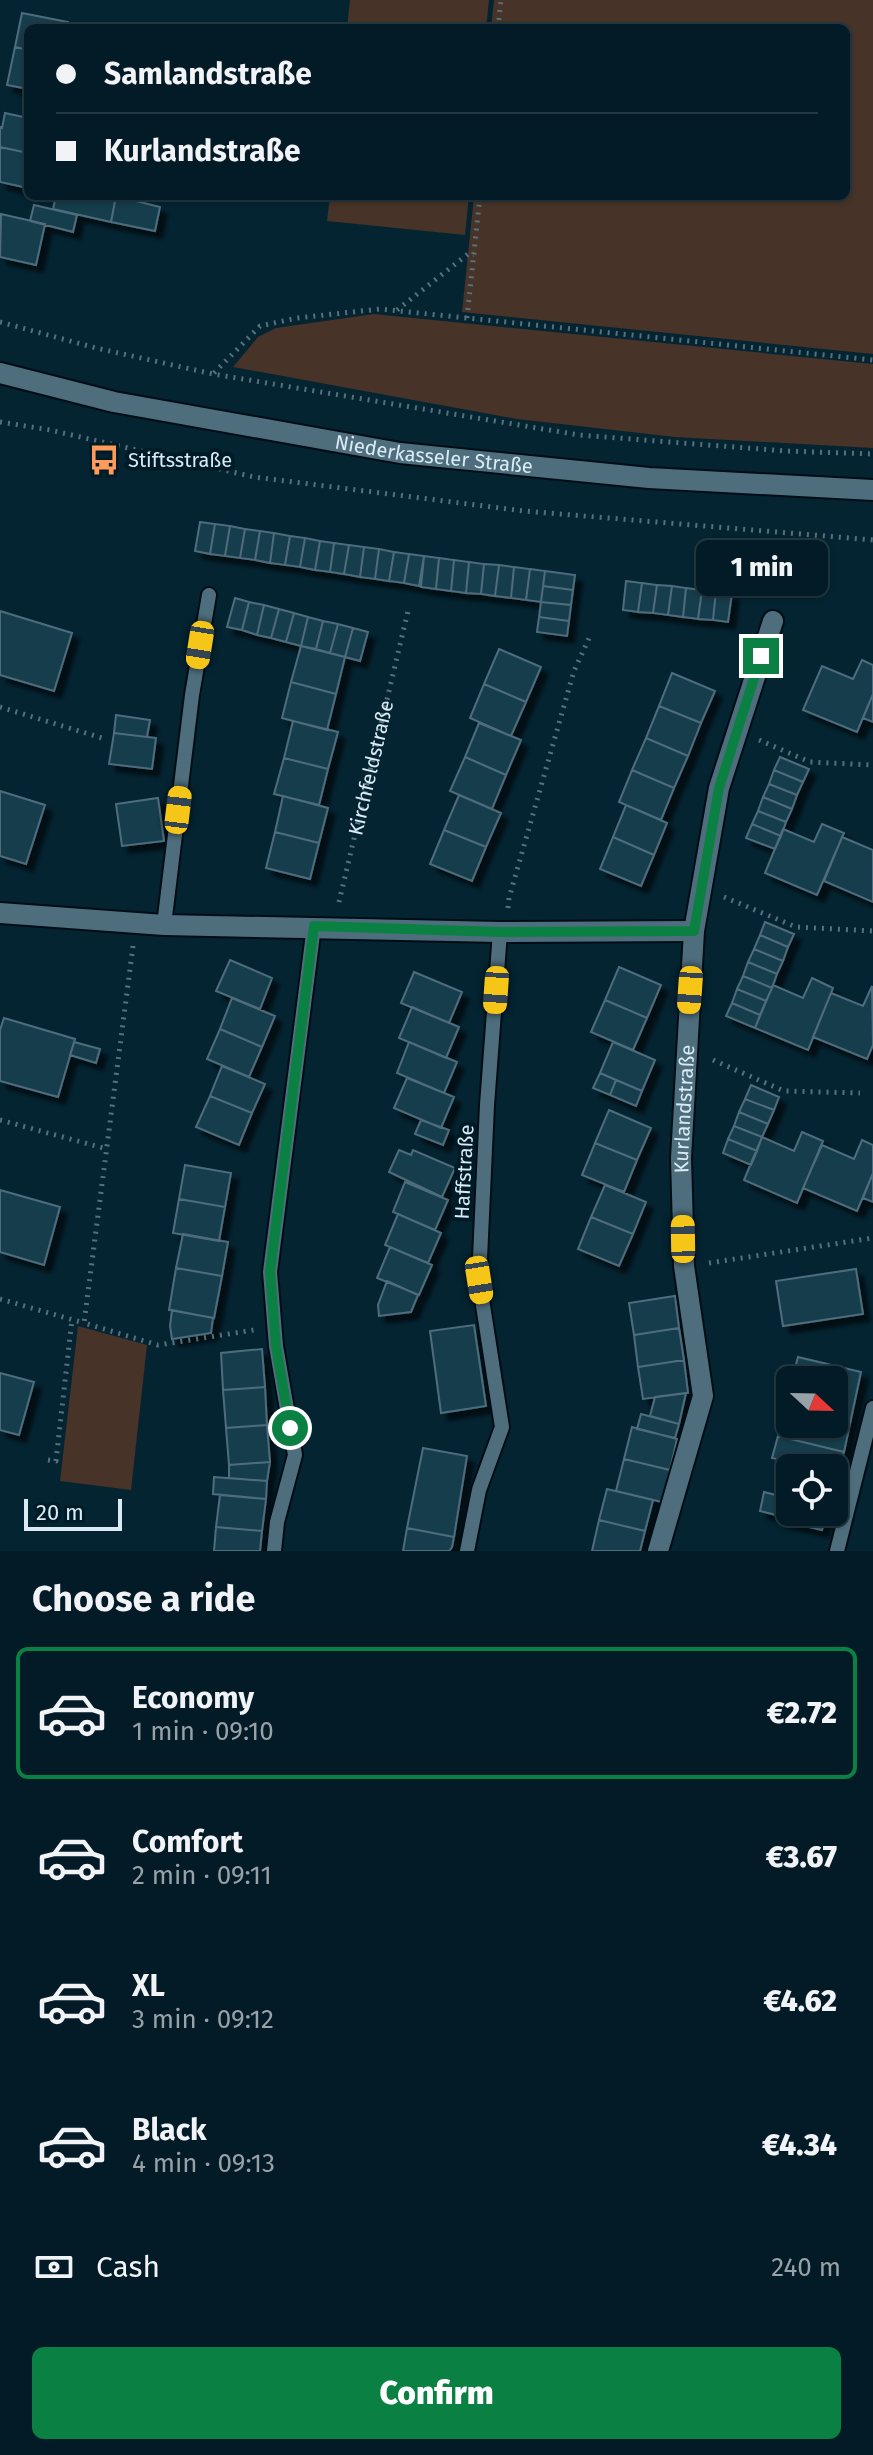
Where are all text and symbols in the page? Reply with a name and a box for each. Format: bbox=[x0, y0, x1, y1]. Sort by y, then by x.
text: Samlandstraße bbox=[104, 56, 312, 92]
text: Kurlandstraße bbox=[104, 133, 301, 169]
street label: Niederkasseler Straße bbox=[333, 430, 534, 478]
bus stop icon: Stiftsstraße bbox=[87, 443, 121, 477]
place label: Stiftsstraße bbox=[128, 448, 232, 472]
callout: 1 min bbox=[695, 540, 827, 596]
text: 1 min bbox=[731, 552, 793, 583]
car bbox=[184, 619, 216, 671]
route end bbox=[743, 638, 779, 674]
street label: Kirchfeldstraße bbox=[343, 698, 398, 838]
car bbox=[163, 785, 193, 835]
car bbox=[482, 965, 510, 1015]
car bbox=[676, 965, 704, 1015]
street label: Kurlandstraße bbox=[669, 1044, 699, 1173]
street label: Haffstraße bbox=[450, 1124, 478, 1220]
car bbox=[671, 1215, 695, 1263]
car bbox=[463, 1254, 495, 1306]
north arrow bbox=[776, 1366, 848, 1438]
map controls bbox=[776, 1366, 848, 1526]
route start bbox=[272, 1410, 308, 1446]
button: locate bbox=[776, 1454, 848, 1526]
scale bar bbox=[24, 1495, 122, 1531]
text: 20 m bbox=[36, 1499, 84, 1526]
text: Choose a ride bbox=[32, 1577, 255, 1621]
icon: car bbox=[36, 1677, 108, 1749]
text: Economy bbox=[132, 1680, 254, 1716]
text: €2.72 bbox=[767, 1695, 837, 1731]
text: 1 min · 09:10 bbox=[132, 1716, 274, 1747]
icon: car bbox=[36, 1821, 108, 1893]
text: Comfort bbox=[132, 1824, 243, 1860]
text: €3.67 bbox=[766, 1839, 837, 1875]
text: 2 min · 09:11 bbox=[132, 1860, 272, 1891]
icon: car bbox=[36, 1965, 108, 2037]
text: XL bbox=[132, 1968, 165, 2004]
text: €4.62 bbox=[763, 1983, 837, 2019]
text: 3 min · 09:12 bbox=[132, 2004, 274, 2035]
icon: car bbox=[36, 2109, 108, 2181]
text: Black bbox=[132, 2112, 207, 2148]
text: €4.34 bbox=[762, 2127, 837, 2163]
text: 4 min · 09:13 bbox=[132, 2148, 275, 2179]
icon: cash bbox=[32, 2245, 76, 2289]
text: Cash bbox=[96, 2249, 160, 2285]
text: 240 m bbox=[771, 2252, 841, 2283]
button: Confirm bbox=[32, 2347, 841, 2439]

